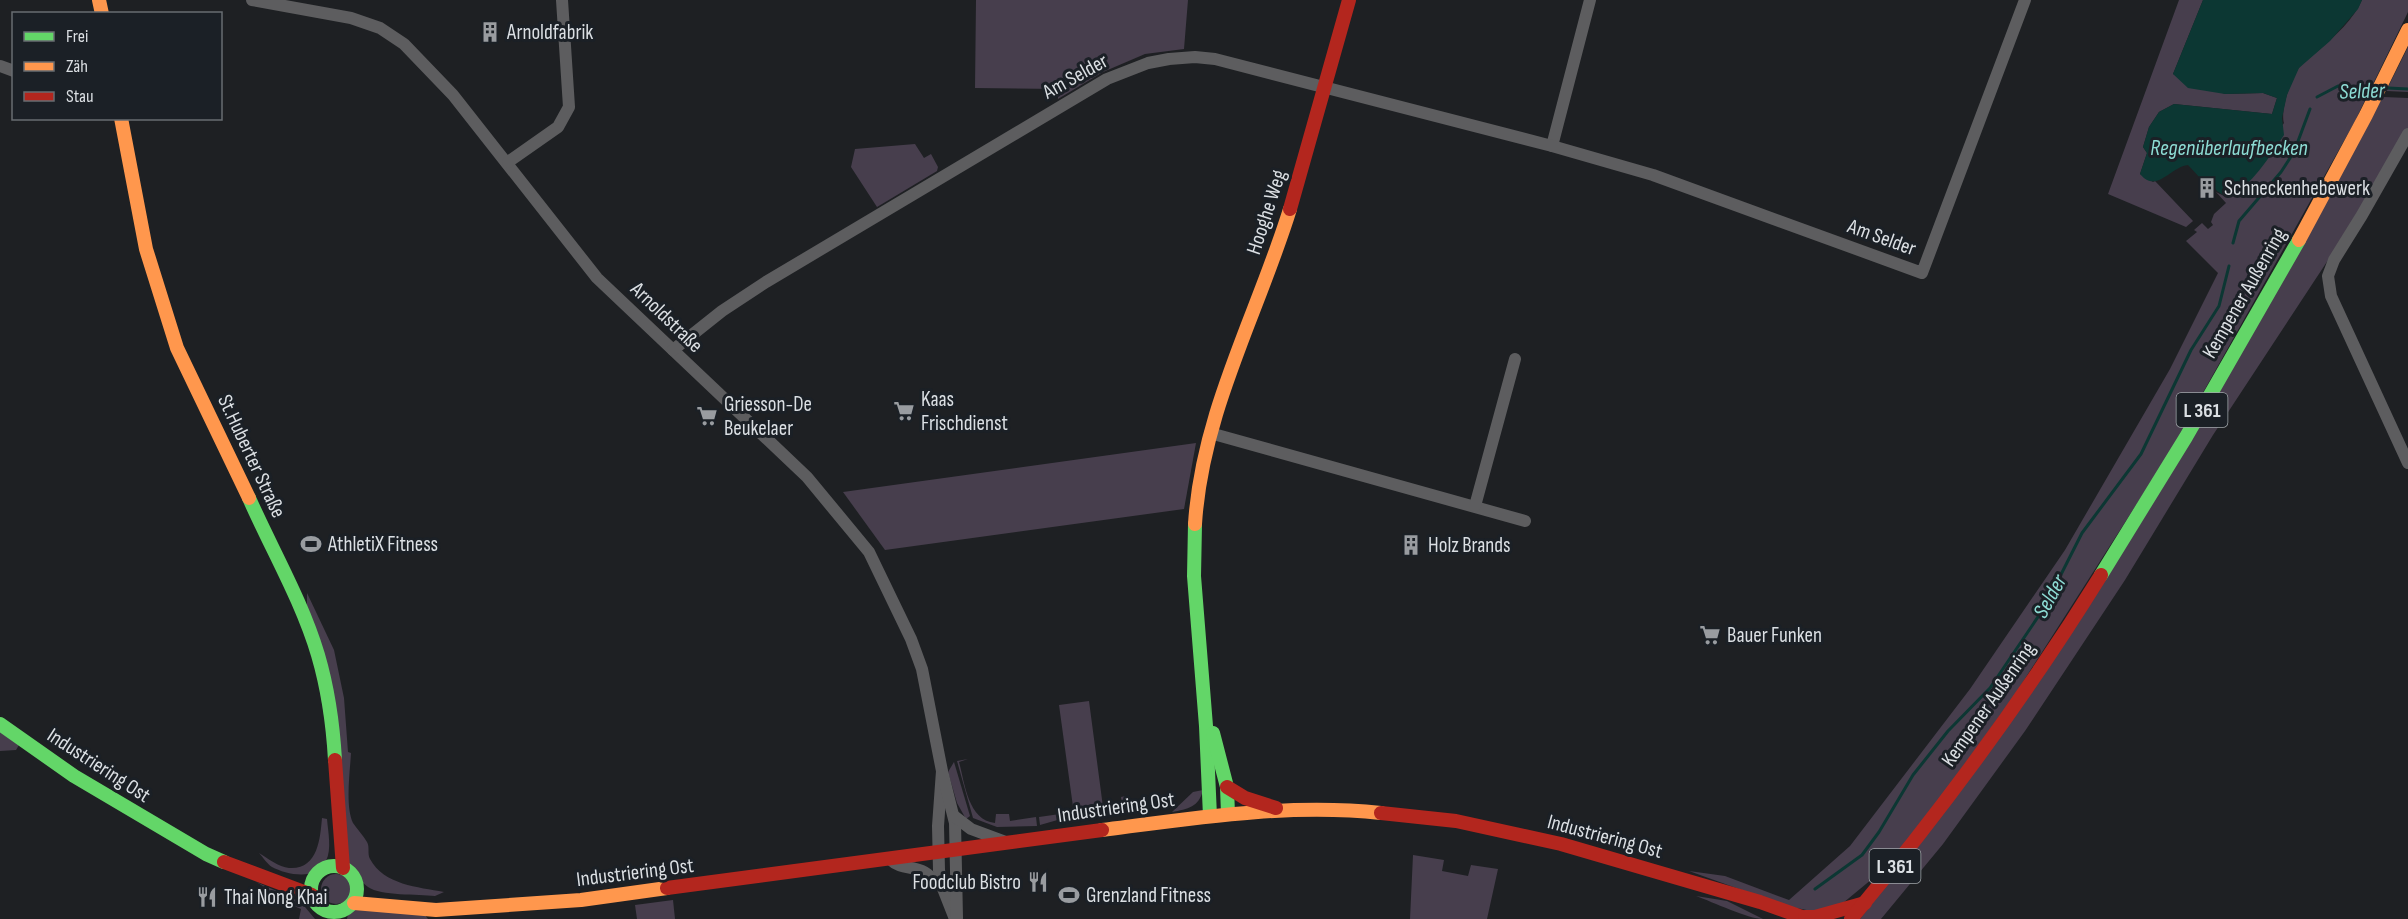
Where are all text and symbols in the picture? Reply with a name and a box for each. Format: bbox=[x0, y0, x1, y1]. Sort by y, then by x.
legend bbox=[12, 12, 222, 120]
building icon: Arnoldfabrik bbox=[478, 20, 502, 44]
place label: Arnoldfabrik bbox=[506, 20, 593, 45]
text: Frei bbox=[66, 26, 88, 47]
street label: Am Selder bbox=[1037, 48, 1112, 105]
text: Zäh bbox=[66, 56, 88, 77]
water label: Selder bbox=[2339, 77, 2386, 106]
text: Stau bbox=[66, 86, 94, 107]
water label: Regenüberlaufbecken bbox=[2150, 135, 2308, 162]
street label: Hooghe Weg bbox=[1241, 167, 1292, 258]
building icon: Schneckenhebewerk bbox=[2195, 176, 2219, 200]
place label: Schneckenhebewerk bbox=[2224, 176, 2370, 201]
street label: Am Selder bbox=[1843, 213, 1919, 261]
street label: Kempener Außenring bbox=[2197, 224, 2292, 363]
street label: Arnoldstraße bbox=[625, 276, 708, 358]
place label: Kaas Frischdienst bbox=[921, 387, 1008, 436]
street label: St.Huberter Straße bbox=[212, 391, 291, 522]
place label: Griesson-De Beukelaer bbox=[724, 392, 812, 441]
road number: L 361 bbox=[2176, 393, 2228, 427]
supermarket icon: Kaas Frischdienst bbox=[892, 399, 916, 423]
supermarket icon: Griesson-De Beukelaer bbox=[695, 404, 719, 428]
sports icon: AthletiX Fitness bbox=[299, 532, 323, 556]
place label: AthletiX Fitness bbox=[327, 532, 438, 557]
building icon: Holz Brands bbox=[1399, 533, 1423, 557]
place label: Holz Brands bbox=[1428, 533, 1511, 558]
water label: Selder bbox=[2027, 570, 2074, 623]
supermarket icon: Bauer Funken bbox=[1698, 623, 1722, 647]
place label: Bauer Funken bbox=[1727, 623, 1822, 648]
street label: Kempener Außenring bbox=[1936, 637, 2041, 771]
street label: Industriering Ost bbox=[42, 723, 155, 808]
street label: Industriering Ost bbox=[1056, 787, 1176, 828]
street label: Industriering Ost bbox=[1545, 809, 1665, 864]
road number: L 361 bbox=[1870, 849, 1920, 883]
street label: Industriering Ost bbox=[575, 853, 695, 892]
place label: Foodclub Bistro bbox=[912, 870, 1021, 895]
restaurant icon: Foodclub Bistro bbox=[1026, 870, 1050, 894]
sports icon: Grenzland Fitness bbox=[1057, 883, 1081, 907]
place label: Grenzland Fitness bbox=[1086, 883, 1211, 908]
restaurant icon: Thai Nong Khai bbox=[195, 885, 219, 909]
place label: Thai Nong Khai bbox=[224, 885, 327, 910]

